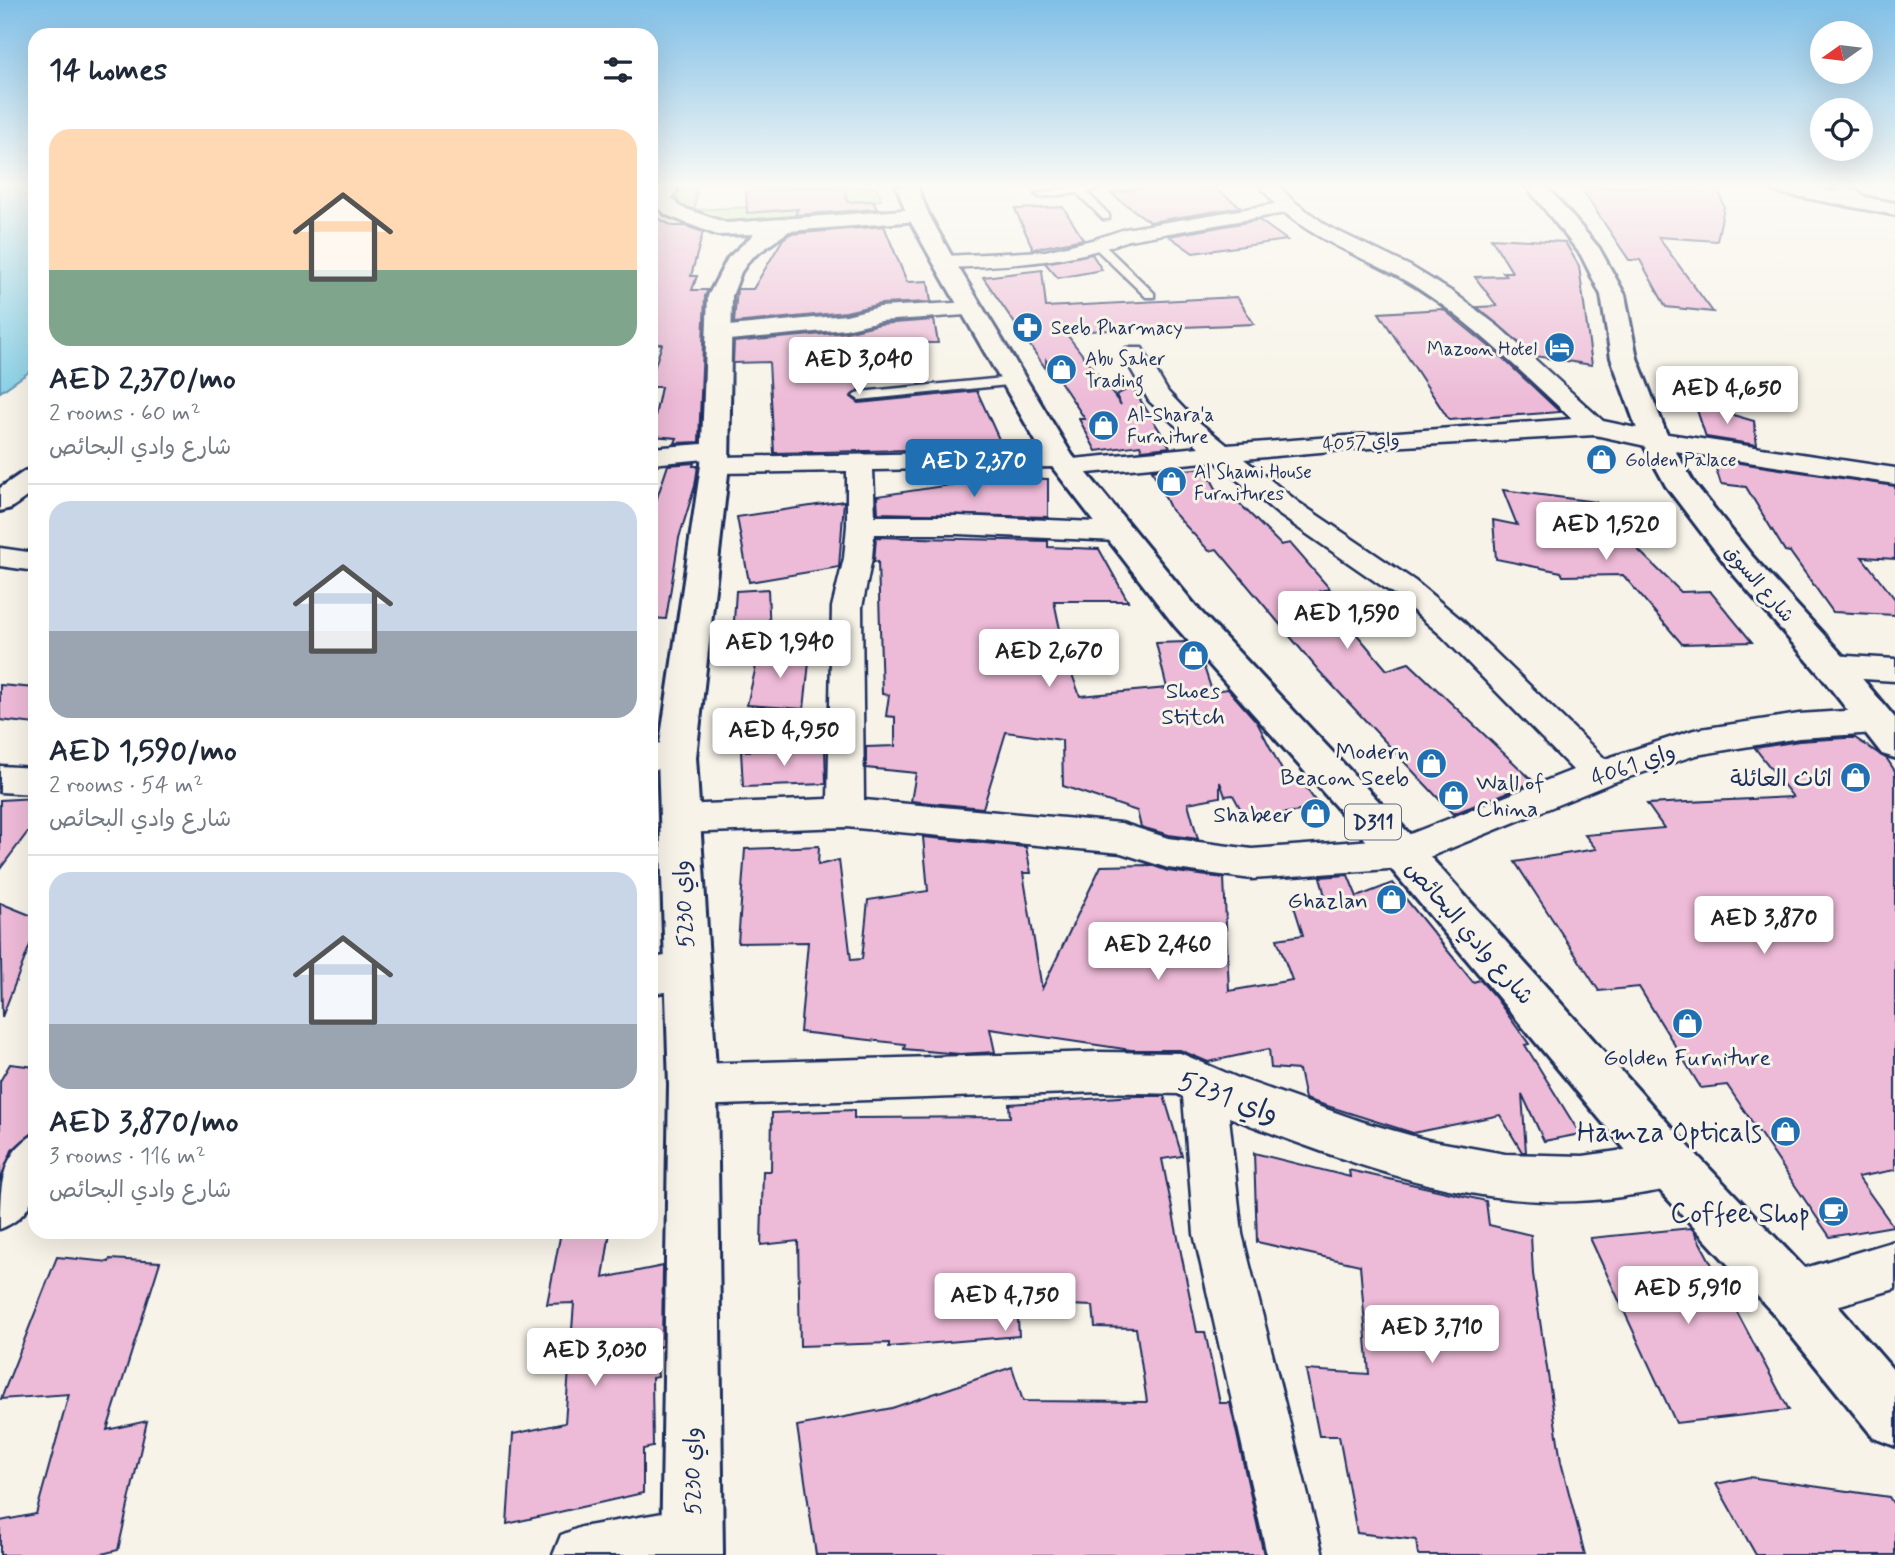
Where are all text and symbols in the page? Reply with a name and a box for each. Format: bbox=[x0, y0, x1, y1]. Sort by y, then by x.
north arrow bbox=[1810, 21, 1872, 84]
map controls bbox=[1810, 21, 1873, 161]
text: 14 homes bbox=[49, 51, 167, 90]
icon: filters bbox=[599, 51, 637, 89]
button: locate bbox=[1810, 98, 1873, 161]
icon: home bbox=[280, 174, 406, 300]
pharmacy icon: Seeb Pharmacy bbox=[1011, 310, 1045, 344]
place label: Seeb Pharmacy bbox=[1051, 316, 1183, 341]
hotel icon: Mazoon Hotel bbox=[1543, 331, 1577, 365]
place label: Mazoon Hotel bbox=[1427, 337, 1537, 362]
pin: AED 3,040 bbox=[779, 338, 939, 397]
text: AED 3,040 bbox=[805, 345, 913, 375]
place label: Abu Saher Trading bbox=[1085, 347, 1166, 397]
shop icon: Abu Saher Trading bbox=[1045, 352, 1079, 386]
text: AED 2,370/mo bbox=[49, 360, 236, 399]
pin: AED 4,650 bbox=[1647, 366, 1807, 426]
text: AED 4,650 bbox=[1672, 374, 1782, 404]
text: 2 rooms · 60 m² bbox=[49, 399, 201, 429]
place label: Al-Shara'a Furniture bbox=[1127, 403, 1214, 450]
shop icon: Al-Shara'a Furniture bbox=[1087, 408, 1121, 442]
street label: واي 4057 bbox=[1322, 427, 1400, 459]
text: شارع وادي البحائص bbox=[49, 433, 231, 463]
pin: AED 2,370 bbox=[894, 440, 1054, 499]
shop icon: Golden Palace bbox=[1585, 442, 1619, 476]
text: AED 2,370 bbox=[921, 447, 1027, 477]
place label: Golden Palace bbox=[1625, 448, 1737, 473]
place label: Al Shami House Furnitures bbox=[1194, 460, 1312, 507]
shop icon: Al Shami House Furnitures bbox=[1154, 465, 1188, 499]
pin: AED 1,520 bbox=[1526, 503, 1686, 562]
text: AED 1,520 bbox=[1552, 510, 1660, 540]
street label: شارع السوق bbox=[1718, 540, 1799, 628]
icon: home bbox=[280, 546, 406, 672]
pin: AED 1,590 bbox=[1267, 592, 1427, 651]
text: AED 1,590 bbox=[1294, 599, 1400, 629]
pin: AED 1,940 bbox=[700, 620, 860, 680]
text: AED 1,940 bbox=[726, 628, 834, 658]
pin: AED 2,670 bbox=[969, 630, 1129, 689]
text: AED 2,670 bbox=[995, 637, 1103, 667]
shop icon: Shoes Stitch bbox=[1176, 639, 1210, 673]
place label: Shoes Stitch bbox=[1161, 677, 1225, 733]
pin: AED 4,950 bbox=[704, 708, 864, 768]
text: AED 4,950 bbox=[728, 716, 840, 746]
text: AED 1,590/mo bbox=[49, 732, 237, 771]
street label: واي 4061 bbox=[1587, 737, 1680, 794]
place label: Modern Beacon Seeb bbox=[1280, 738, 1409, 794]
shop icon: Modern Beacon Seeb bbox=[1415, 747, 1449, 781]
shop icon: اثاث العائلة bbox=[1838, 761, 1872, 795]
place label: اثاث العائلة bbox=[1730, 765, 1832, 795]
place label: Wall of China bbox=[1476, 769, 1544, 825]
text: 2 rooms · 54 m² bbox=[49, 771, 203, 801]
shop icon: Wall of China bbox=[1436, 778, 1470, 812]
shop icon: Shabeer bbox=[1299, 797, 1333, 831]
place label: Shabeer bbox=[1213, 801, 1293, 831]
road number: D311 bbox=[1345, 804, 1401, 840]
text: شارع وادي البحائص bbox=[49, 805, 231, 835]
street label: شارع وادي البحائص bbox=[1397, 855, 1540, 1012]
street label: واي 5230 bbox=[668, 859, 702, 949]
shop icon: Ghazlan bbox=[1374, 883, 1408, 917]
place label: Ghazlan bbox=[1288, 887, 1368, 917]
pin: AED 3,870 bbox=[1684, 897, 1844, 956]
text: AED 3,870 bbox=[1710, 904, 1818, 934]
icon: home bbox=[280, 917, 406, 1043]
pin: AED 2,460 bbox=[1078, 922, 1238, 982]
text: AED 2,460 bbox=[1104, 930, 1212, 960]
shop icon: Golden Furniture bbox=[1670, 1006, 1704, 1040]
place label: Golden Furniture bbox=[1603, 1044, 1771, 1074]
street label: واي 5231 bbox=[1173, 1063, 1283, 1134]
text: AED 3,870/mo bbox=[49, 1103, 238, 1142]
shop icon: Hamza Opticals bbox=[1768, 1114, 1802, 1148]
place label: Hamza Opticals bbox=[1577, 1115, 1762, 1152]
text: 3 rooms · 116 m² bbox=[49, 1142, 206, 1172]
text: شارع وادي البحائص bbox=[49, 1176, 231, 1206]
cafe icon: Coffee Shop bbox=[1816, 1195, 1850, 1229]
place label: Coffee Shop bbox=[1670, 1196, 1810, 1233]
pin: AED 5,910 bbox=[1608, 1266, 1768, 1326]
pin: AED 4,750 bbox=[925, 1274, 1085, 1333]
text: AED 5,910 bbox=[1634, 1274, 1742, 1304]
text: AED 4,750 bbox=[951, 1281, 1060, 1311]
pin: AED 3,710 bbox=[1352, 1306, 1512, 1365]
text: AED 3,710 bbox=[1381, 1313, 1483, 1343]
pin: AED 3,030 bbox=[515, 1328, 675, 1388]
text: AED 3,030 bbox=[543, 1336, 647, 1366]
street label: واي 5230 bbox=[679, 1427, 709, 1515]

